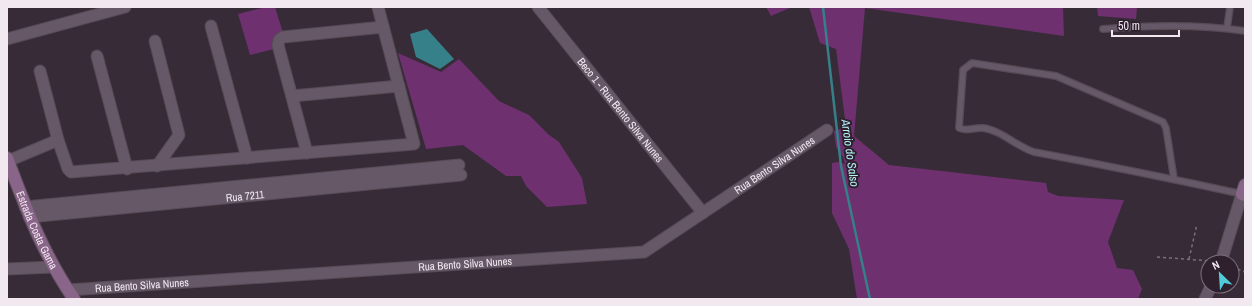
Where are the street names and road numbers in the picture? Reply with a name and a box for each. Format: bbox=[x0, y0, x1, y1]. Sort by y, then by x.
street label: Beco 1 - Rua Bento Silva Nunes bbox=[574, 55, 667, 166]
street label: Rua Bento Silva Nunes bbox=[731, 133, 818, 197]
street label: Rua 7211 bbox=[225, 187, 265, 205]
street label: Estrada Costa Gama bbox=[13, 189, 61, 272]
street label: Rua Bento Silva Nunes bbox=[418, 254, 513, 274]
street label: Rua Bento Silva Nunes bbox=[94, 275, 190, 295]

